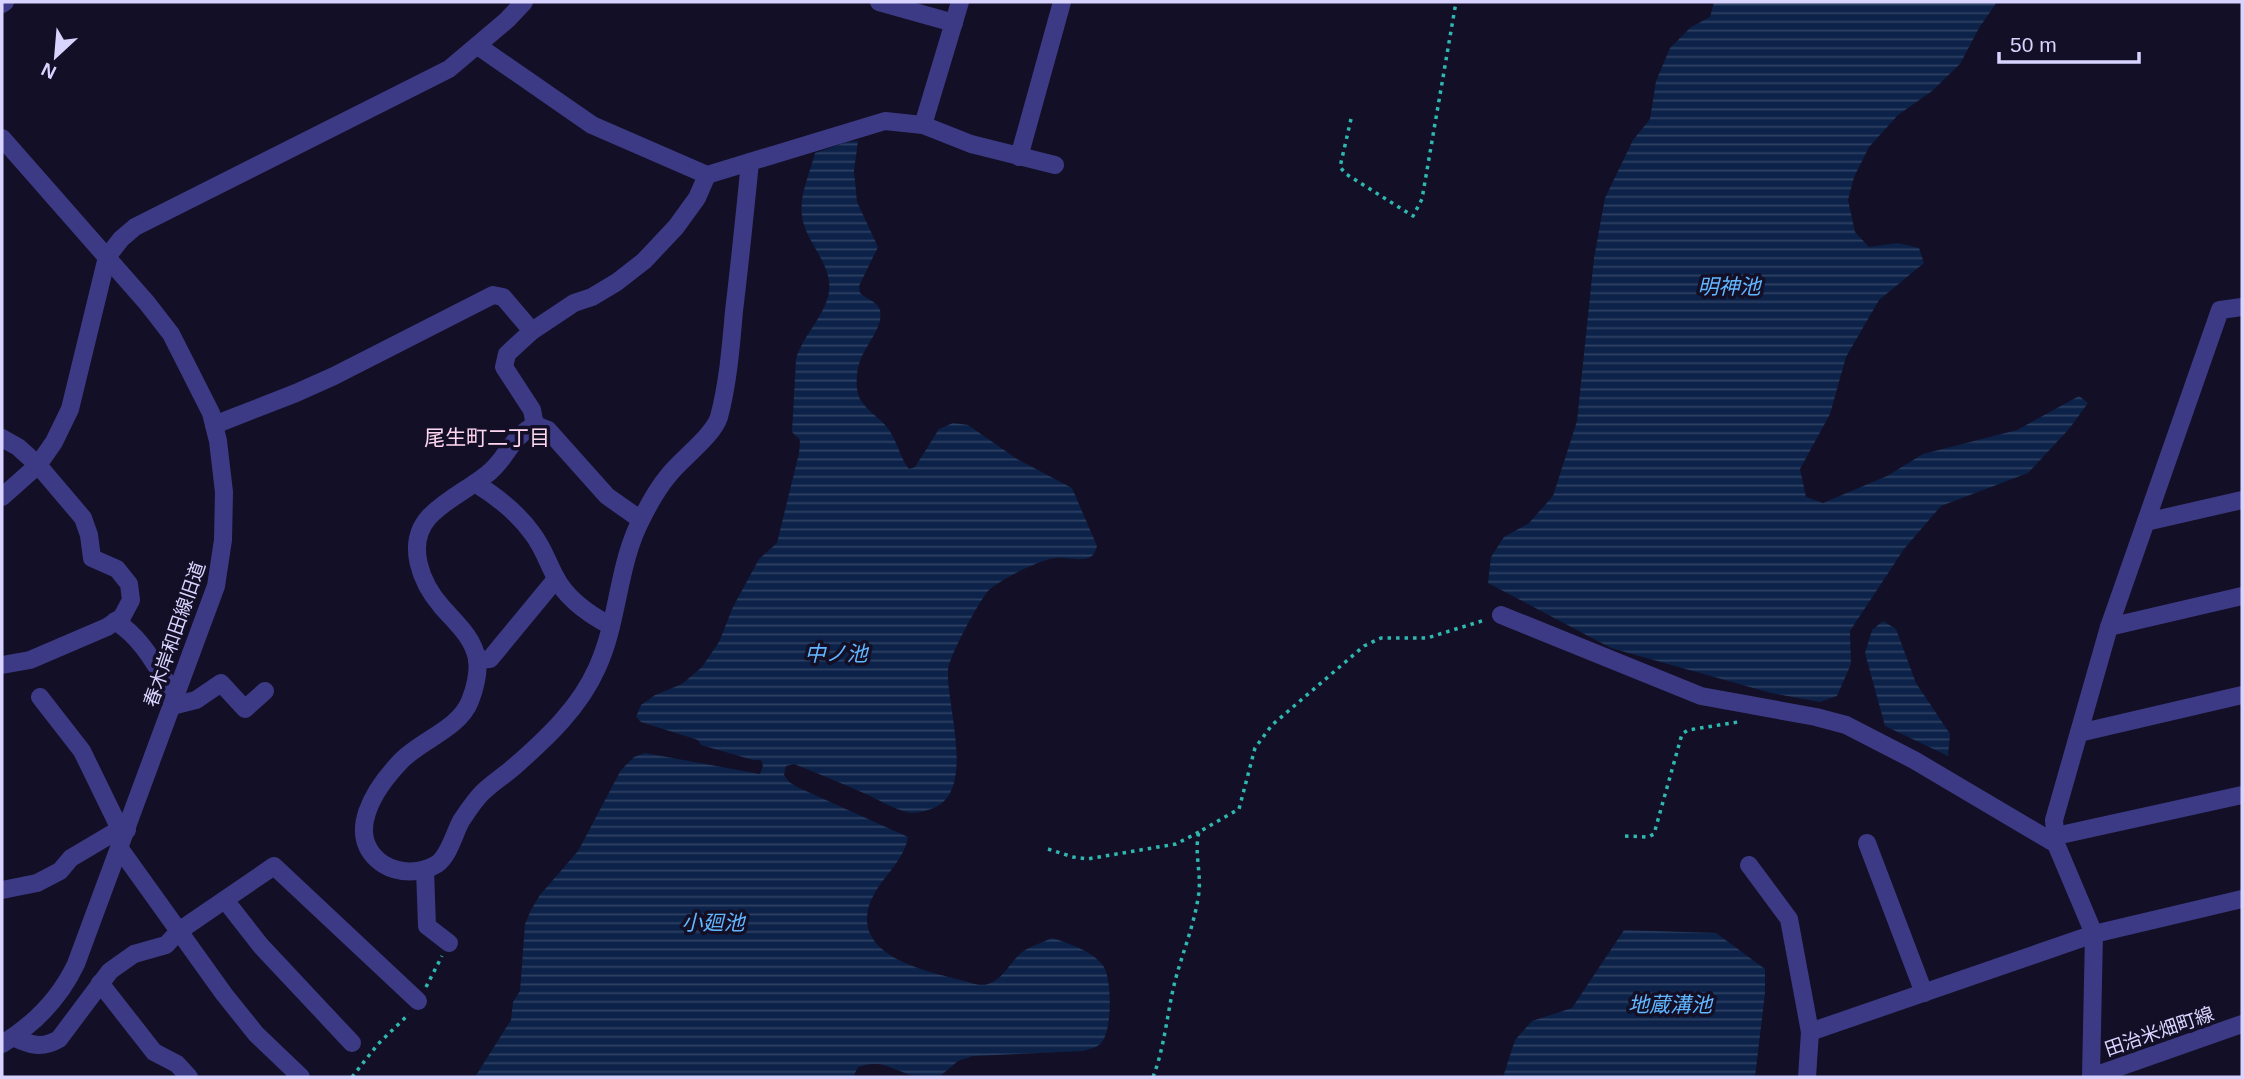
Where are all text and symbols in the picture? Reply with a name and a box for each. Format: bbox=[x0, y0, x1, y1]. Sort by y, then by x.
north arrow bbox=[21, 21, 91, 91]
scale bar bbox=[1999, 21, 2139, 65]
text: 50 m bbox=[2010, 33, 2057, 56]
text: N bbox=[38, 58, 60, 83]
water label: 明神池 bbox=[1698, 275, 1762, 298]
district label: 尾生町二丁目 bbox=[424, 426, 550, 449]
street label: 春木岸和田線旧道 bbox=[140, 559, 209, 709]
water label: 中ノ池 bbox=[805, 642, 869, 665]
water label: 小廻池 bbox=[682, 911, 746, 934]
water label: 地蔵溝池 bbox=[1628, 993, 1714, 1016]
street label: 田治米畑町線 bbox=[2102, 1003, 2216, 1060]

